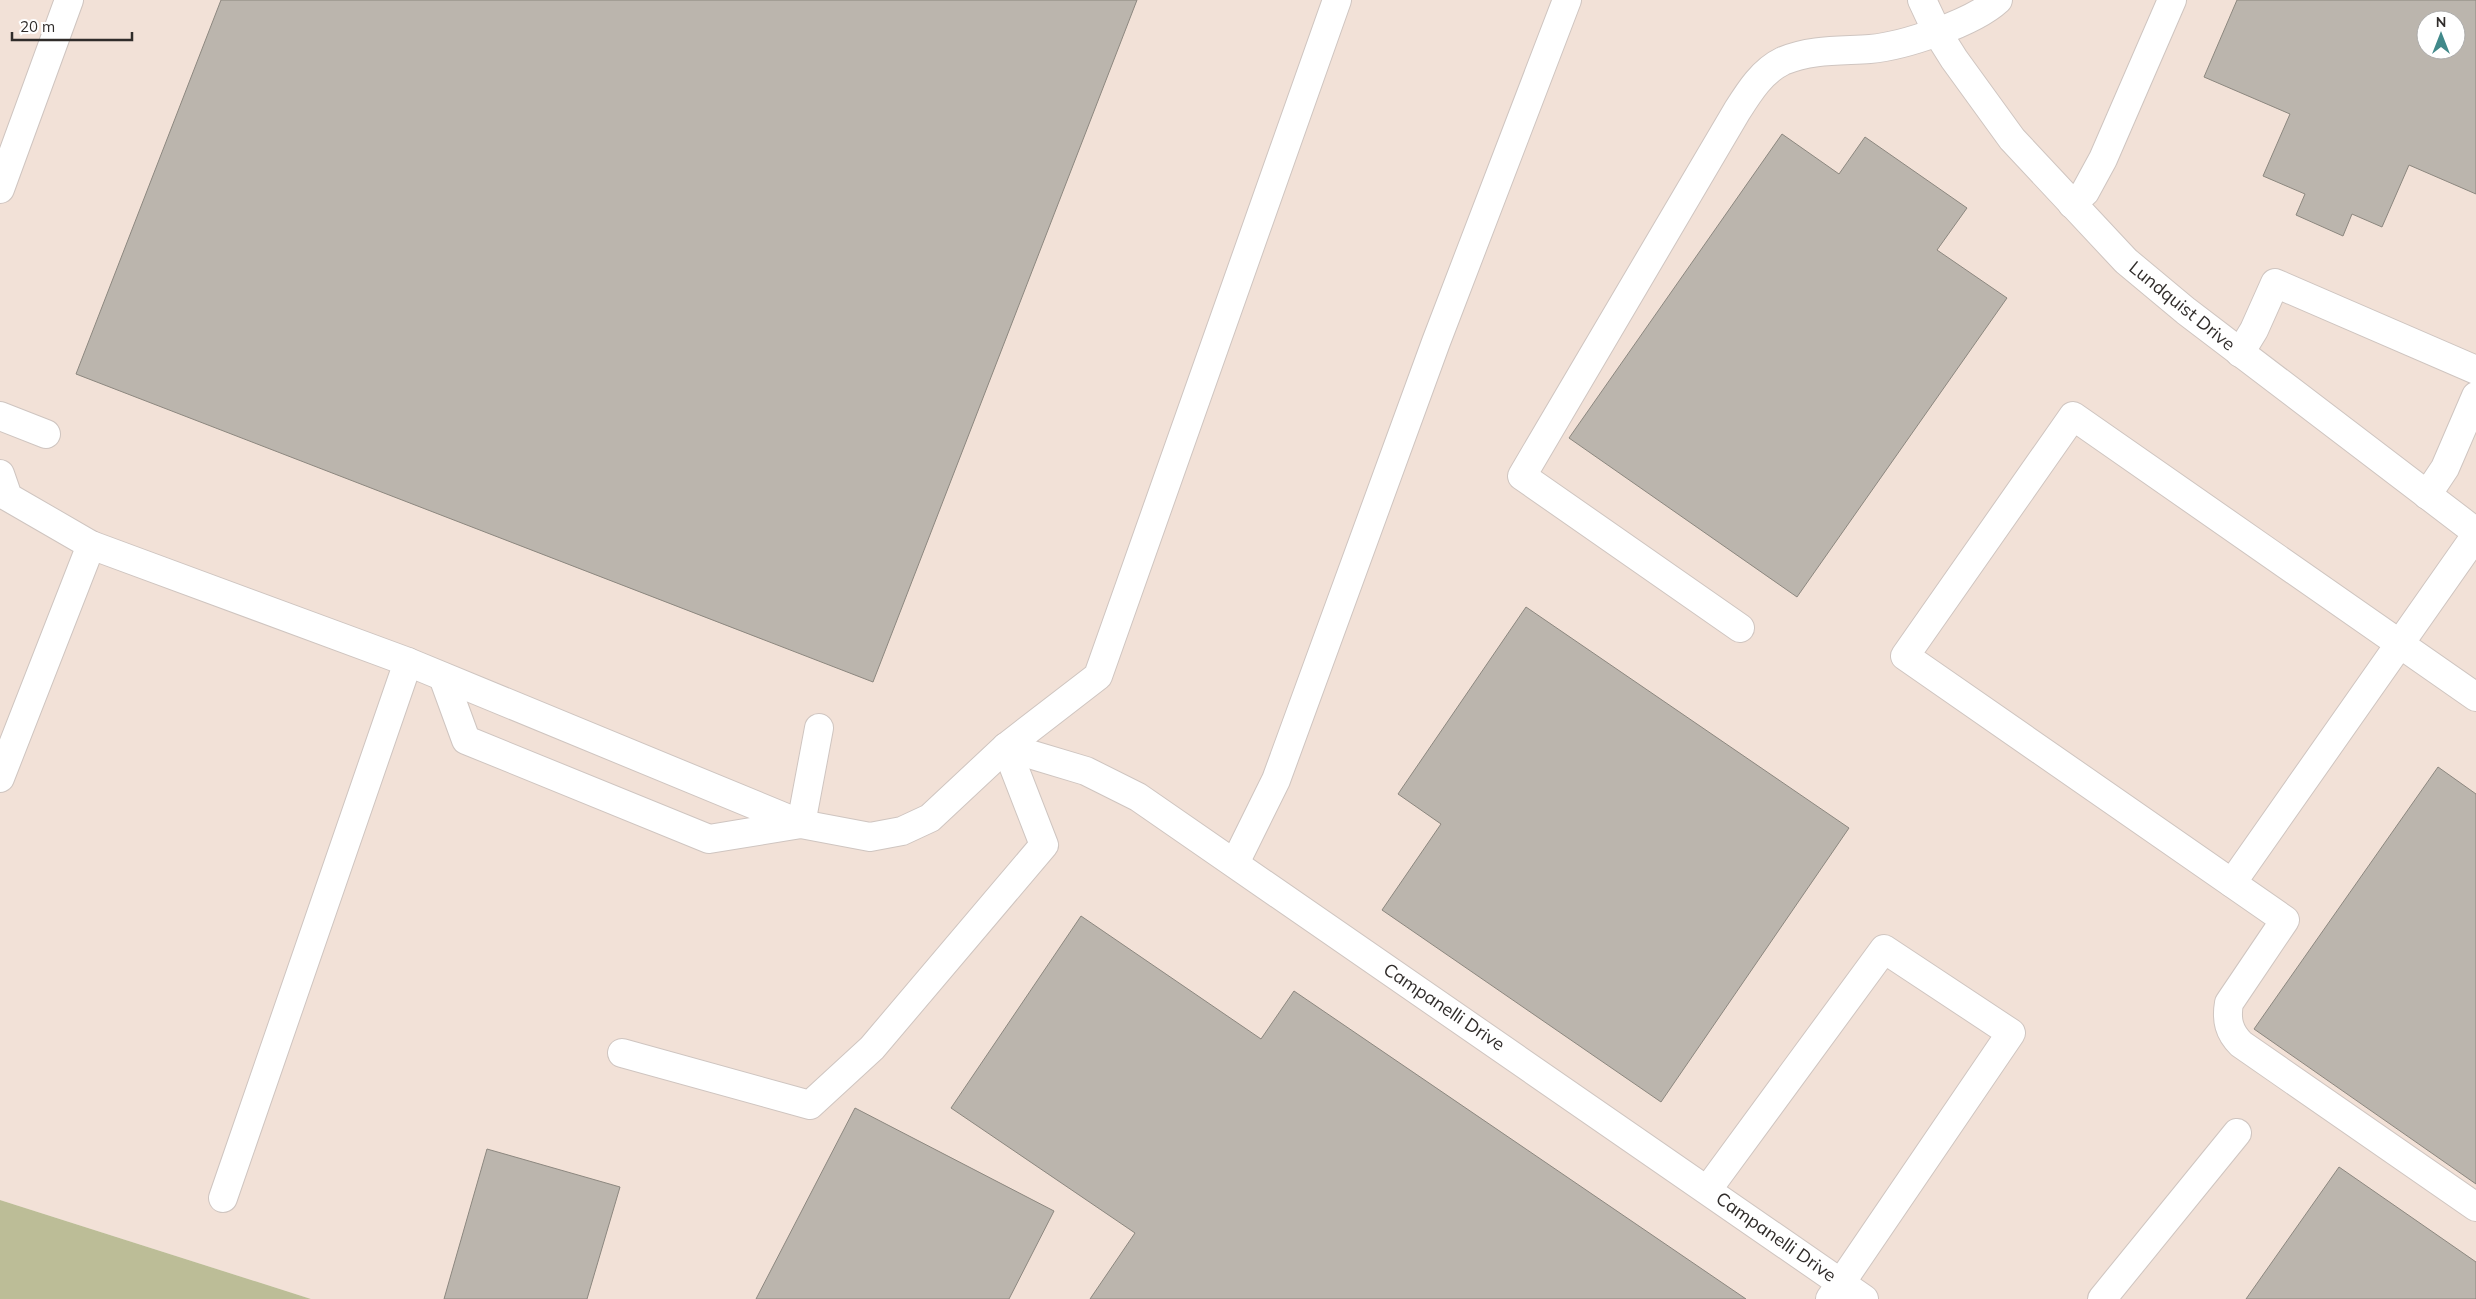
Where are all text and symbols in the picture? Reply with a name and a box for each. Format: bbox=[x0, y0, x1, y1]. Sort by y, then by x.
scale bar bbox=[12, 10, 132, 42]
north arrow bbox=[2416, 10, 2466, 60]
text: N bbox=[2436, 13, 2446, 31]
text: 20 m bbox=[20, 17, 55, 36]
street label: Lundquist Drive bbox=[2125, 256, 2240, 356]
street label: Campanelli Drive bbox=[1379, 957, 1509, 1056]
street label: Campanelli Drive bbox=[1712, 1187, 1841, 1287]

